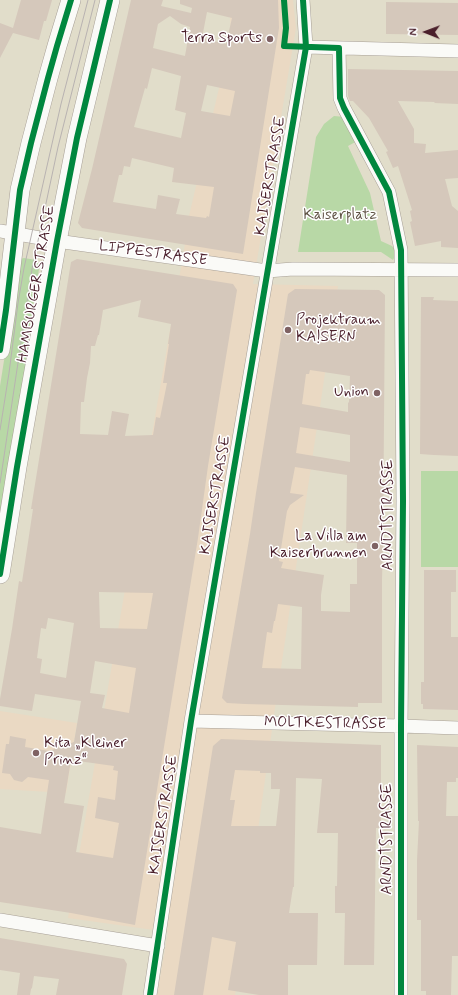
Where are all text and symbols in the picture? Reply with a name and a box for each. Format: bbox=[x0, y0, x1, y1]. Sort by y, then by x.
north arrow bbox=[406, 12, 446, 52]
text: N bbox=[407, 28, 421, 36]
place label: Terra Sports bbox=[181, 30, 262, 48]
marker: Terra Sports bbox=[265, 34, 275, 44]
street label: KAISERSTRASSE bbox=[252, 115, 290, 237]
street label: HAMBURGER STRASSE bbox=[14, 204, 60, 364]
park label: Kaiserplatz bbox=[303, 207, 377, 225]
street label: LIPPESTRASSE bbox=[98, 237, 208, 271]
place label: Projektraum KA!SERN bbox=[296, 312, 381, 347]
marker: Projektraum KA!SERN bbox=[283, 325, 293, 335]
place label: Union bbox=[334, 384, 369, 402]
marker: Union bbox=[372, 388, 382, 398]
street label: KAISERSTRASSE bbox=[197, 434, 235, 556]
street label: ARNDTSTRASSE bbox=[380, 459, 398, 571]
place label: La Villa am Kaiserbrunnen bbox=[270, 528, 367, 563]
marker: La Villa am Kaiserbrunnen bbox=[370, 541, 380, 551]
street label: MOLTKESTRASSE bbox=[264, 714, 386, 734]
place label: Kita „Kleiner Prinz“ bbox=[44, 735, 127, 770]
marker: Kita „Kleiner Prinz“ bbox=[31, 748, 41, 758]
street label: KAISERSTRASSE bbox=[146, 754, 182, 876]
street label: ARNDTSTRASSE bbox=[379, 783, 397, 895]

